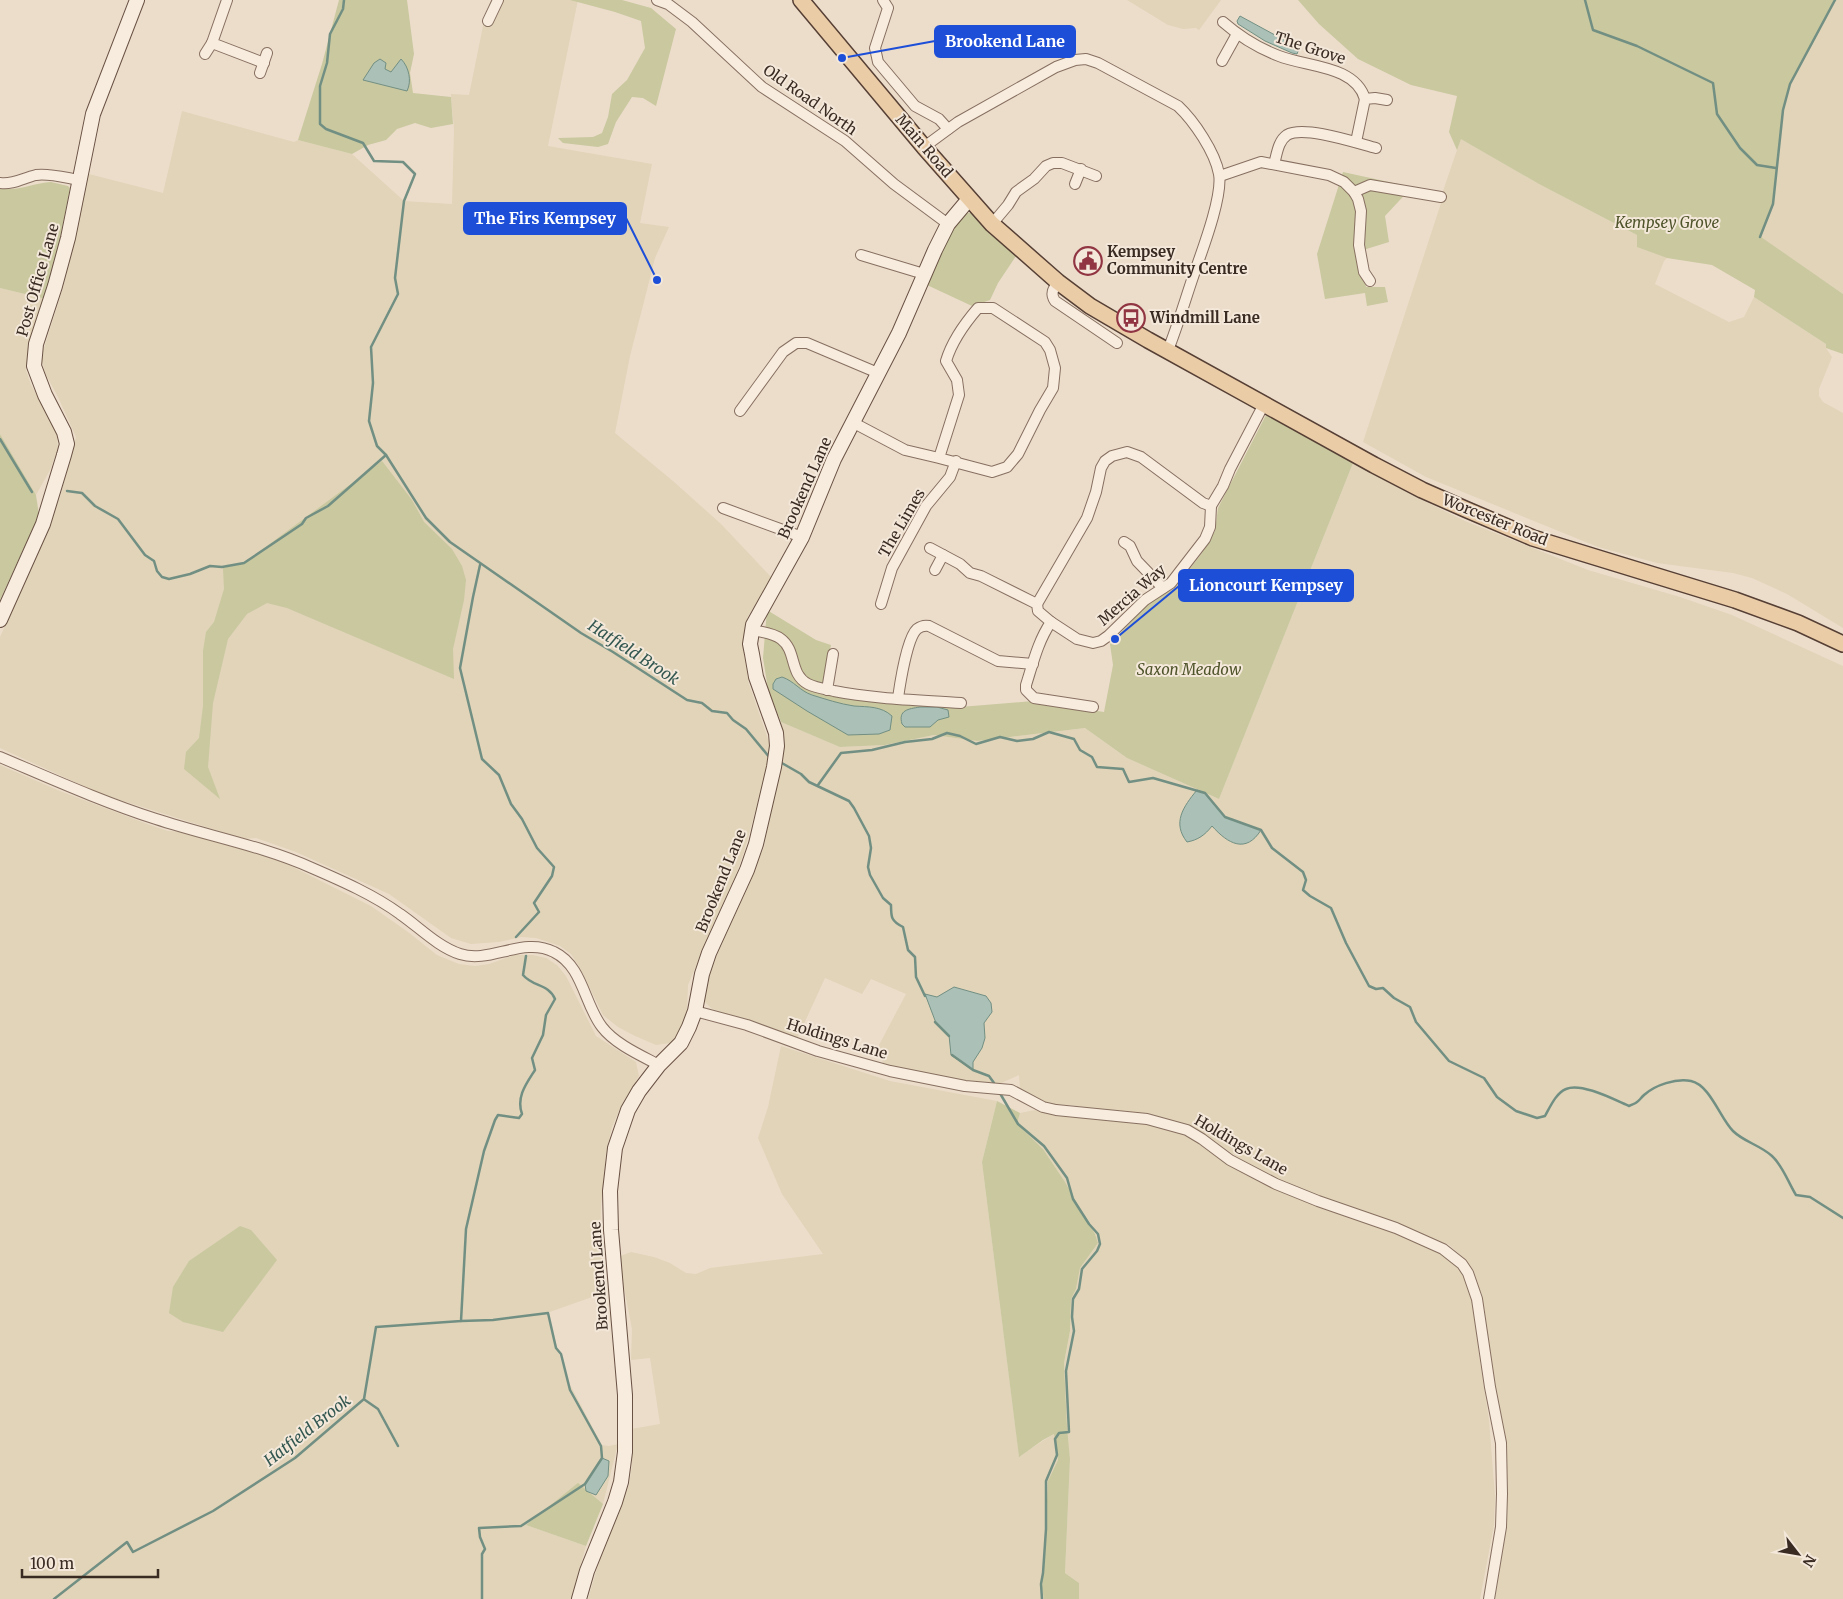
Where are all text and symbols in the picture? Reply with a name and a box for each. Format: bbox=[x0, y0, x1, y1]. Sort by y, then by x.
callout: Brookend Lane bbox=[935, 26, 1075, 57]
street label: The Grove bbox=[1272, 27, 1348, 68]
text: Brookend Lane bbox=[945, 31, 1065, 51]
street label: Old Road North bbox=[760, 60, 861, 139]
street label: Main Road bbox=[892, 110, 957, 181]
callout: The Firs Kempsey bbox=[464, 203, 626, 234]
text: The Firs Kempsey bbox=[474, 208, 616, 228]
park label: Kempsey Grove bbox=[1614, 213, 1719, 232]
street label: Post Office Lane bbox=[12, 221, 63, 339]
place label: Kempsey Community Centre bbox=[1107, 242, 1247, 278]
public building icon: Kempsey Community Centre bbox=[1073, 246, 1103, 276]
bus stop icon: Windmill Lane bbox=[1116, 303, 1146, 333]
place label: Windmill Lane bbox=[1149, 308, 1260, 327]
street label: Brookend Lane bbox=[774, 434, 835, 542]
street label: The Limes bbox=[874, 485, 929, 560]
street label: Worcester Road bbox=[1439, 489, 1551, 549]
street label: Mercia Way bbox=[1094, 560, 1170, 629]
callout: Lioncourt Kempsey bbox=[1179, 570, 1353, 601]
text: Lioncourt Kempsey bbox=[1189, 575, 1344, 595]
water label: Hatfield Brook bbox=[584, 615, 684, 689]
park label: Saxon Meadow bbox=[1137, 660, 1242, 679]
street label: Brookend Lane bbox=[691, 826, 750, 935]
street label: Holdings Lane bbox=[784, 1014, 890, 1063]
street label: Holdings Lane bbox=[1191, 1110, 1291, 1179]
street label: Brookend Lane bbox=[585, 1221, 612, 1331]
water label: Hatfield Brook bbox=[259, 1390, 355, 1471]
north arrow bbox=[1773, 1529, 1823, 1579]
scale bar bbox=[22, 1546, 159, 1578]
text: N bbox=[1799, 1551, 1820, 1570]
text: 100 m bbox=[30, 1554, 74, 1573]

